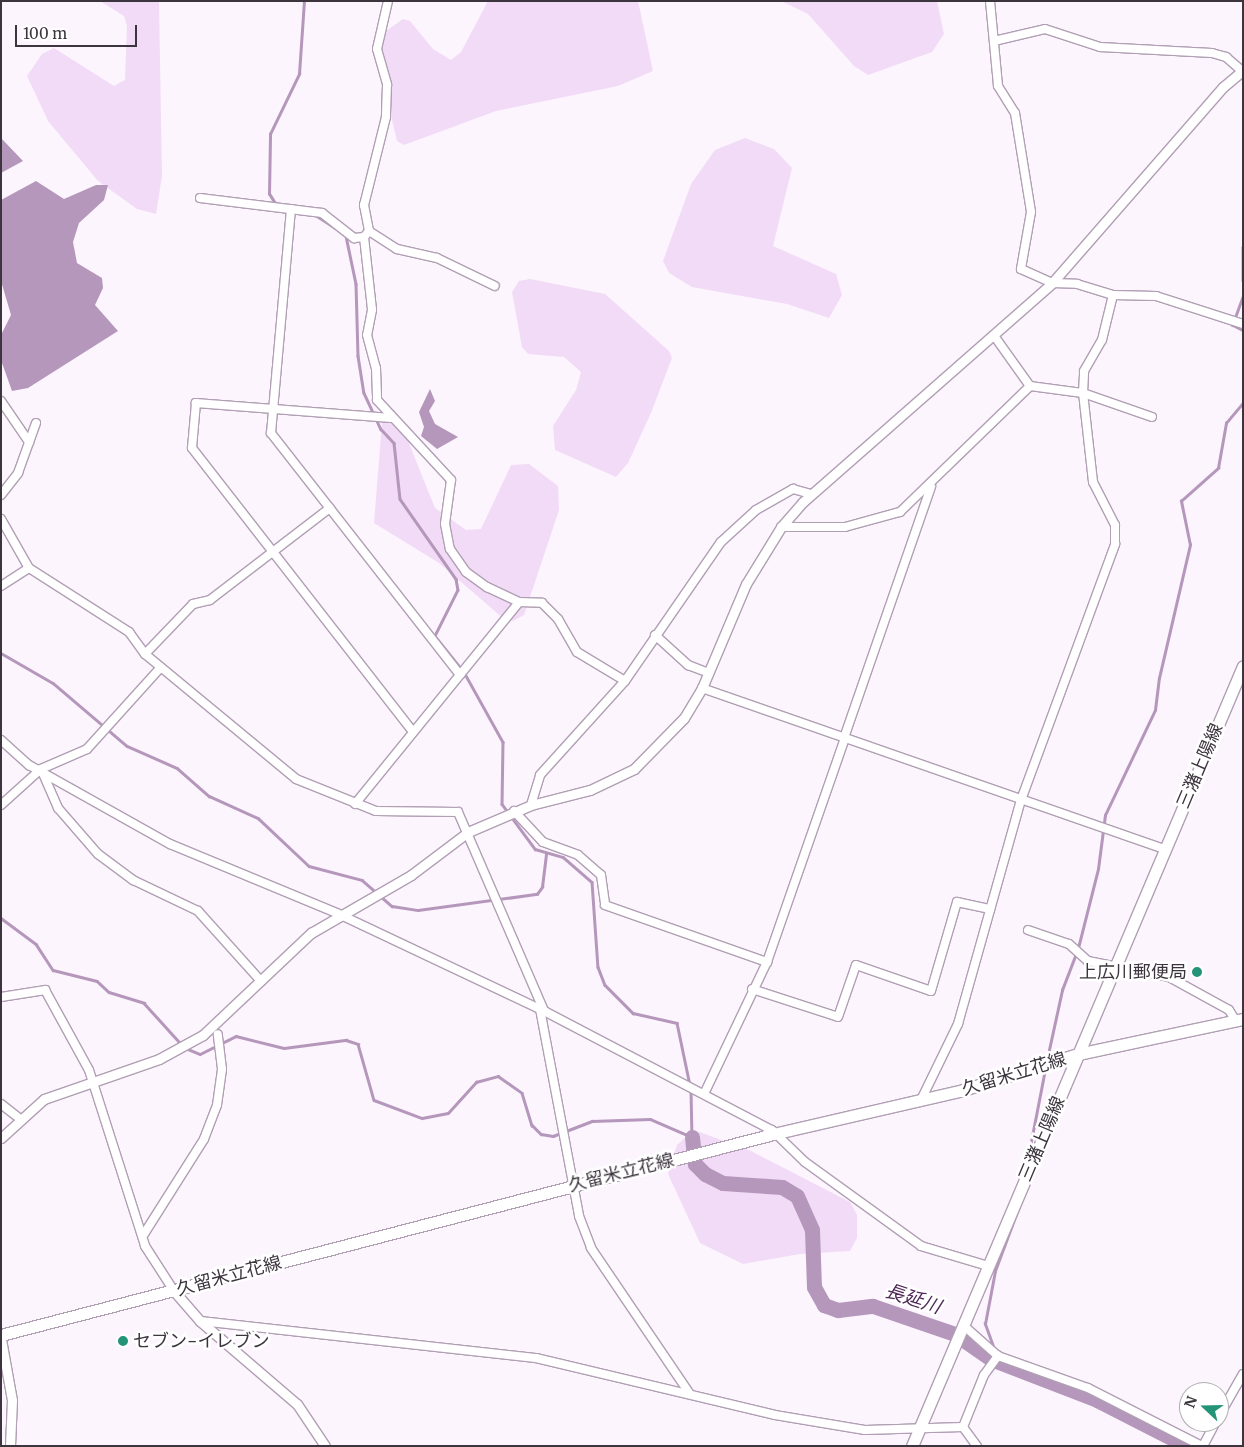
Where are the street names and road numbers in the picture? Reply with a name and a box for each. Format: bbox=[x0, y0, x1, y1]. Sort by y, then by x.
street label: 三潴上陽線 bbox=[1172, 720, 1228, 812]
street label: 久留米立花線 bbox=[959, 1048, 1069, 1100]
street label: 三潴上陽線 bbox=[1014, 1093, 1070, 1185]
street label: 久留米立花線 bbox=[566, 1149, 676, 1197]
street label: 久留米立花線 bbox=[174, 1252, 284, 1300]

